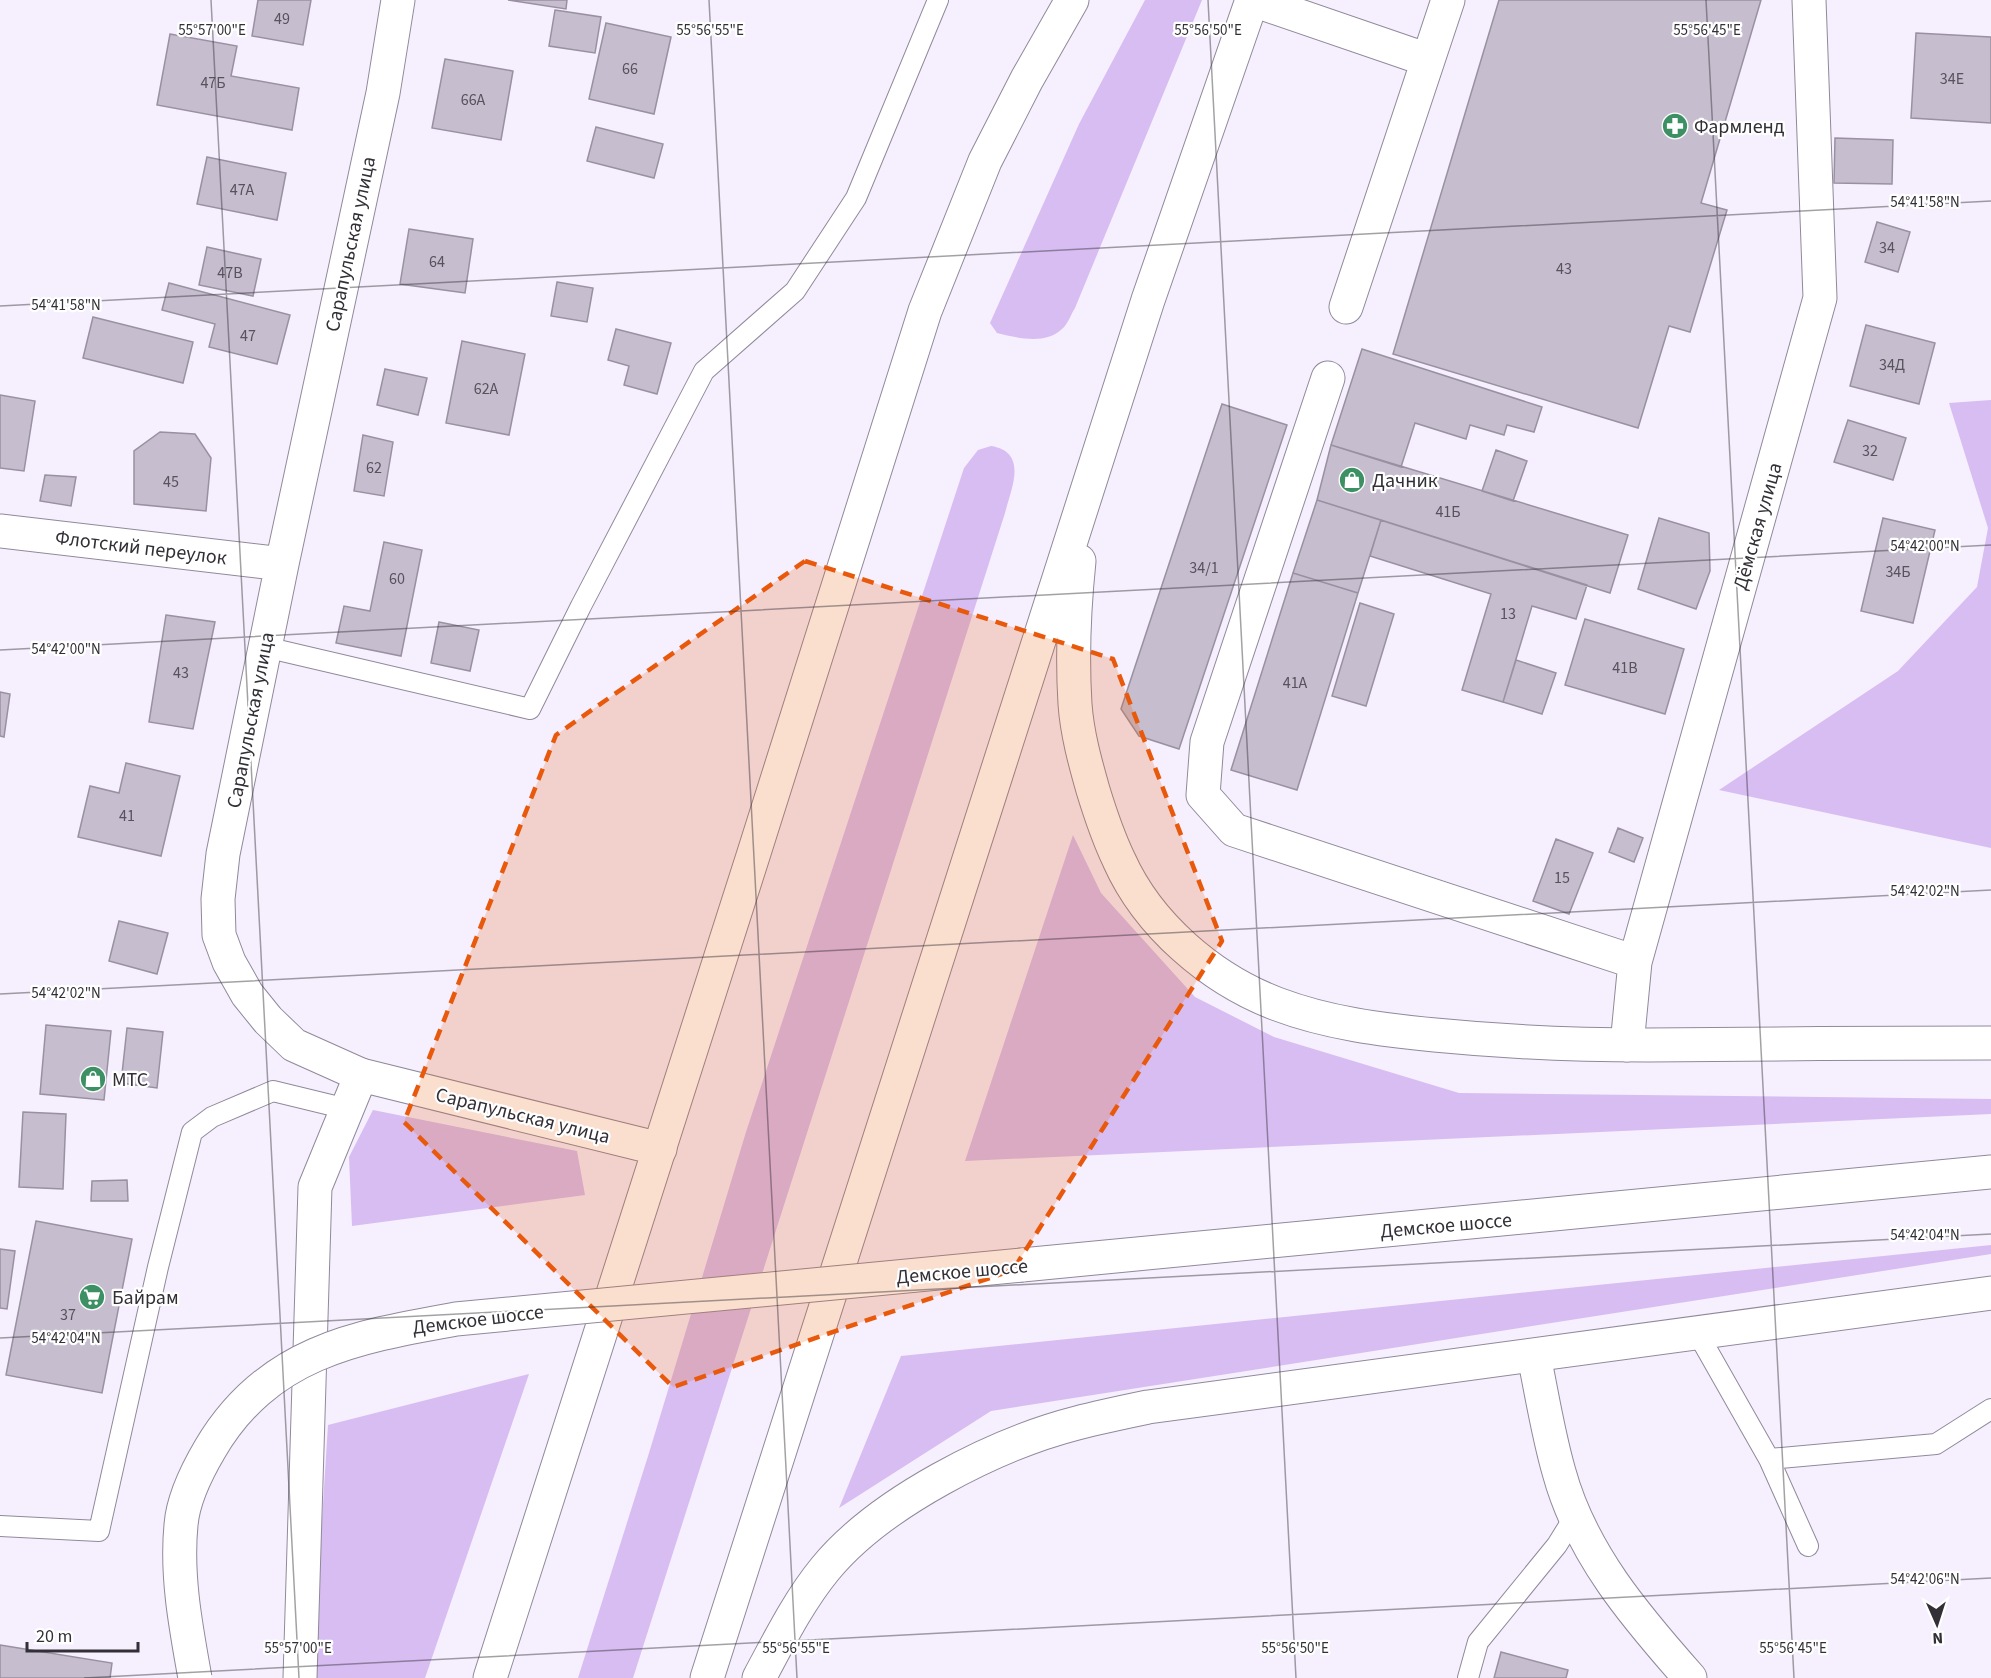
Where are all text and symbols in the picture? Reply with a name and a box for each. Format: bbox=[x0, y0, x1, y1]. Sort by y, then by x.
house number: 49 bbox=[274, 8, 290, 30]
text: 55°57'00"E bbox=[178, 20, 246, 41]
text: 55°56'55"E bbox=[676, 20, 744, 41]
text: 55°56'50"E bbox=[1174, 20, 1242, 41]
text: 55°56'45"E bbox=[1673, 20, 1741, 41]
house number: 66 bbox=[622, 58, 638, 80]
house number: 34Е bbox=[1940, 68, 1964, 90]
house number: 47Б bbox=[200, 72, 226, 94]
house number: 66А bbox=[461, 89, 486, 111]
pharmacy icon: Фармленд bbox=[1660, 111, 1690, 141]
place label: Фармленд bbox=[1694, 113, 1785, 141]
street label: Сарапульская улица bbox=[319, 154, 383, 335]
house number: 47А bbox=[230, 179, 255, 201]
text: 54°41'58"N bbox=[1890, 192, 1960, 213]
house number: 34 bbox=[1879, 237, 1895, 259]
house number: 64 bbox=[429, 251, 445, 273]
house number: 43 bbox=[1556, 258, 1572, 280]
house number: 47В bbox=[217, 262, 243, 284]
text: 54°41'58"N bbox=[31, 295, 101, 316]
house number: 47 bbox=[240, 325, 256, 347]
house number: 34Д bbox=[1879, 354, 1905, 376]
house number: 62А bbox=[474, 378, 499, 400]
house number: 32 bbox=[1862, 440, 1878, 462]
house number: 62 bbox=[366, 457, 382, 479]
street label: Дёмская улица bbox=[1726, 459, 1789, 593]
shop icon: Дачник bbox=[1337, 465, 1367, 495]
place label: Дачник bbox=[1372, 467, 1438, 495]
house number: 45 bbox=[163, 471, 179, 493]
house number: 41Б bbox=[1435, 501, 1461, 523]
street label: Флотский переулок bbox=[53, 524, 228, 572]
text: 54°42'00"N bbox=[1890, 536, 1960, 557]
house number: 34/1 bbox=[1189, 557, 1219, 579]
house number: 34Б bbox=[1885, 561, 1911, 583]
house number: 60 bbox=[389, 568, 405, 590]
house number: 13 bbox=[1500, 603, 1516, 625]
street label: Сарапульская улица bbox=[220, 630, 282, 811]
text: 54°42'00"N bbox=[31, 639, 101, 660]
house number: 41В bbox=[1612, 657, 1638, 679]
house number: 43 bbox=[173, 662, 189, 684]
house number: 41А bbox=[1283, 672, 1308, 694]
house number: 41 bbox=[119, 805, 135, 827]
house number: 15 bbox=[1554, 867, 1570, 889]
text: 54°42'02"N bbox=[1890, 881, 1960, 902]
text: 54°42'02"N bbox=[31, 983, 101, 1004]
shop icon: МТС bbox=[78, 1064, 108, 1094]
place label: МТС bbox=[112, 1066, 148, 1094]
street label: Сарапульская улица bbox=[433, 1081, 613, 1151]
street label: Демское шоссе bbox=[1379, 1206, 1513, 1246]
text: 54°42'04"N bbox=[1890, 1225, 1960, 1246]
street label: Демское шоссе bbox=[895, 1252, 1029, 1292]
supermarket icon: Байрам bbox=[77, 1282, 107, 1312]
place label: Байрам bbox=[112, 1284, 179, 1312]
street label: Демское шоссе bbox=[411, 1298, 545, 1342]
house number: 37 bbox=[60, 1304, 76, 1326]
text: 54°42'04"N bbox=[31, 1328, 101, 1349]
text: 54°42'06"N bbox=[1890, 1569, 1960, 1590]
north arrow bbox=[1907, 1594, 1967, 1654]
scale bar bbox=[27, 1615, 138, 1653]
text: 20 m bbox=[36, 1624, 72, 1649]
text: N bbox=[1932, 1627, 1944, 1649]
text: 55°57'00"E bbox=[264, 1638, 332, 1659]
text: 55°56'55"E bbox=[762, 1638, 830, 1659]
text: 55°56'50"E bbox=[1261, 1638, 1329, 1659]
text: 55°56'45"E bbox=[1759, 1638, 1827, 1659]

